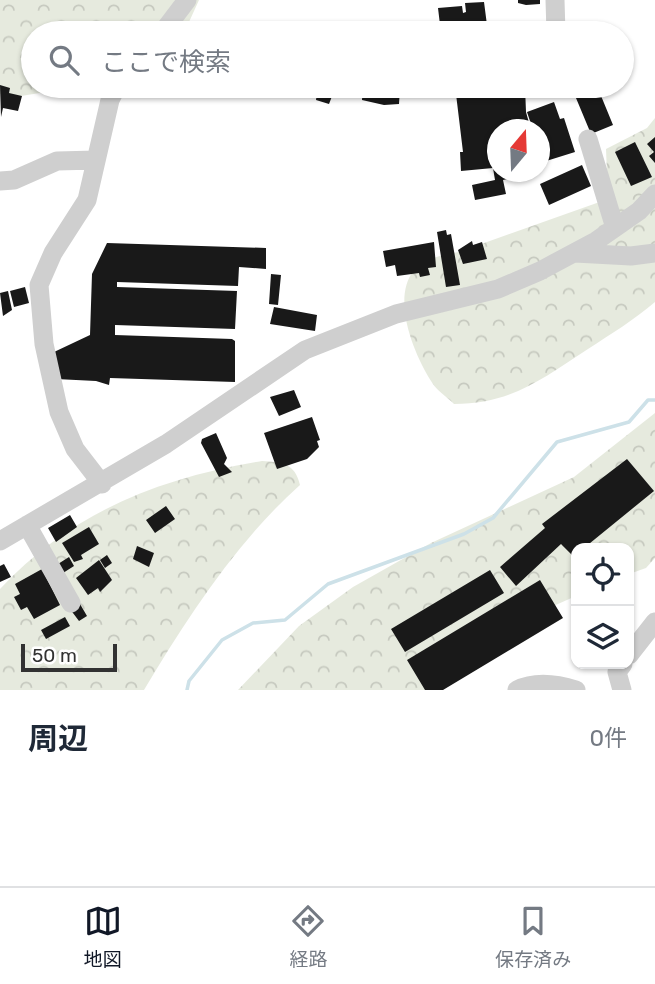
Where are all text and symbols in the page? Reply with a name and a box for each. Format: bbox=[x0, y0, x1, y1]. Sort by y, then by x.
search box bbox=[21, 21, 634, 98]
icon: search bbox=[45, 41, 83, 79]
text: ここで検索 bbox=[101, 47, 231, 78]
north arrow bbox=[487, 119, 550, 182]
map controls bbox=[571, 543, 634, 669]
button: locate bbox=[571, 543, 634, 606]
button: layers bbox=[571, 606, 634, 669]
scale bar bbox=[21, 641, 117, 673]
text: 50 m bbox=[32, 644, 77, 667]
text: 周辺 bbox=[28, 721, 88, 757]
text: 0件 bbox=[589, 724, 627, 752]
tab: 地図 bbox=[84, 902, 122, 971]
tab: 経路 bbox=[289, 902, 327, 971]
tab: 保存済み bbox=[495, 902, 571, 971]

